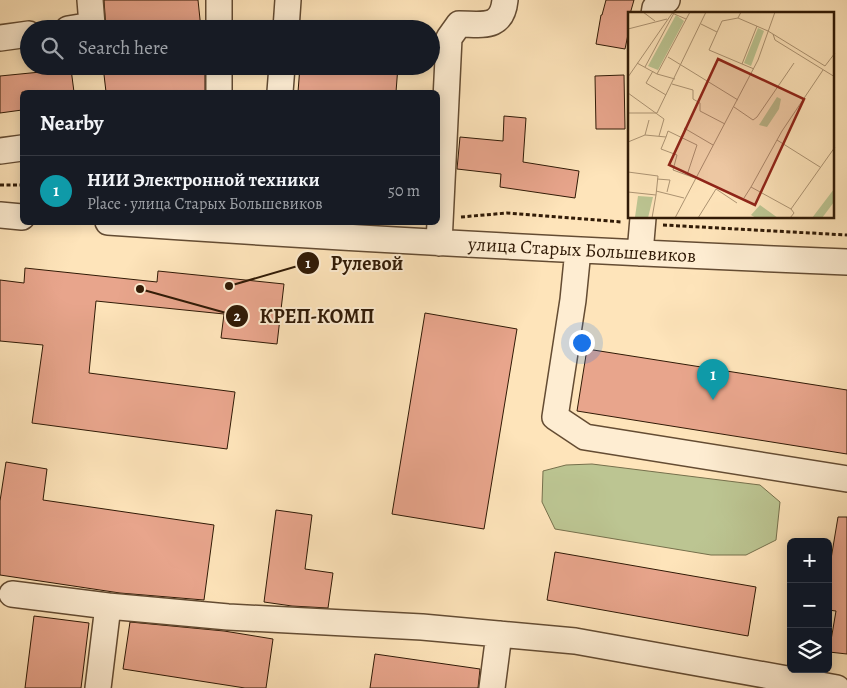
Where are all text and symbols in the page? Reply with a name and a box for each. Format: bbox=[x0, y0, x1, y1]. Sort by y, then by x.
inset map bbox=[628, 12, 834, 219]
search box bbox=[20, 20, 440, 75]
icon: search bbox=[38, 34, 66, 62]
text: Search here bbox=[78, 35, 168, 61]
text: Nearby bbox=[40, 109, 103, 137]
text: НИИ Электронной техники bbox=[87, 167, 320, 193]
text: 1 bbox=[53, 180, 59, 202]
text: 50 m bbox=[388, 180, 420, 202]
text: Place · улица Старых Большевиков bbox=[87, 193, 323, 215]
street label: улица Старых Большевиков bbox=[466, 231, 697, 269]
callout: Рулевой bbox=[295, 246, 413, 281]
text: Рулевой bbox=[331, 250, 404, 277]
text: 1 bbox=[305, 253, 311, 273]
callout: КРЕП-КОМП bbox=[224, 299, 384, 334]
text: КРЕП-КОМП bbox=[260, 303, 374, 330]
text: 2 bbox=[233, 306, 241, 326]
your location bbox=[569, 330, 595, 356]
pin: 1 bbox=[697, 359, 729, 400]
map controls bbox=[787, 538, 832, 673]
button: + bbox=[787, 538, 832, 583]
button: − bbox=[787, 583, 832, 628]
button: layers bbox=[787, 628, 832, 673]

